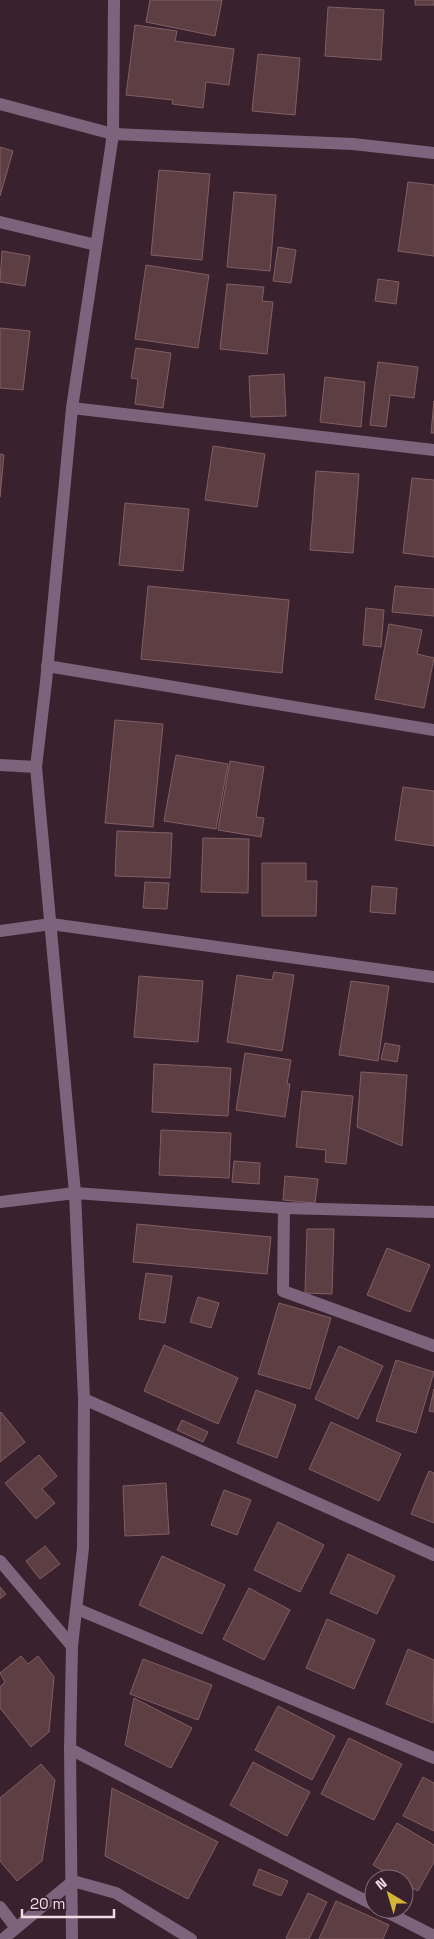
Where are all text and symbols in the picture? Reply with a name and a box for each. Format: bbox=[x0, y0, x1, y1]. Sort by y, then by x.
north arrow bbox=[364, 1869, 414, 1919]
text: N bbox=[372, 1874, 390, 1894]
scale bar bbox=[22, 1886, 115, 1918]
text: 20 m bbox=[30, 1894, 65, 1913]

